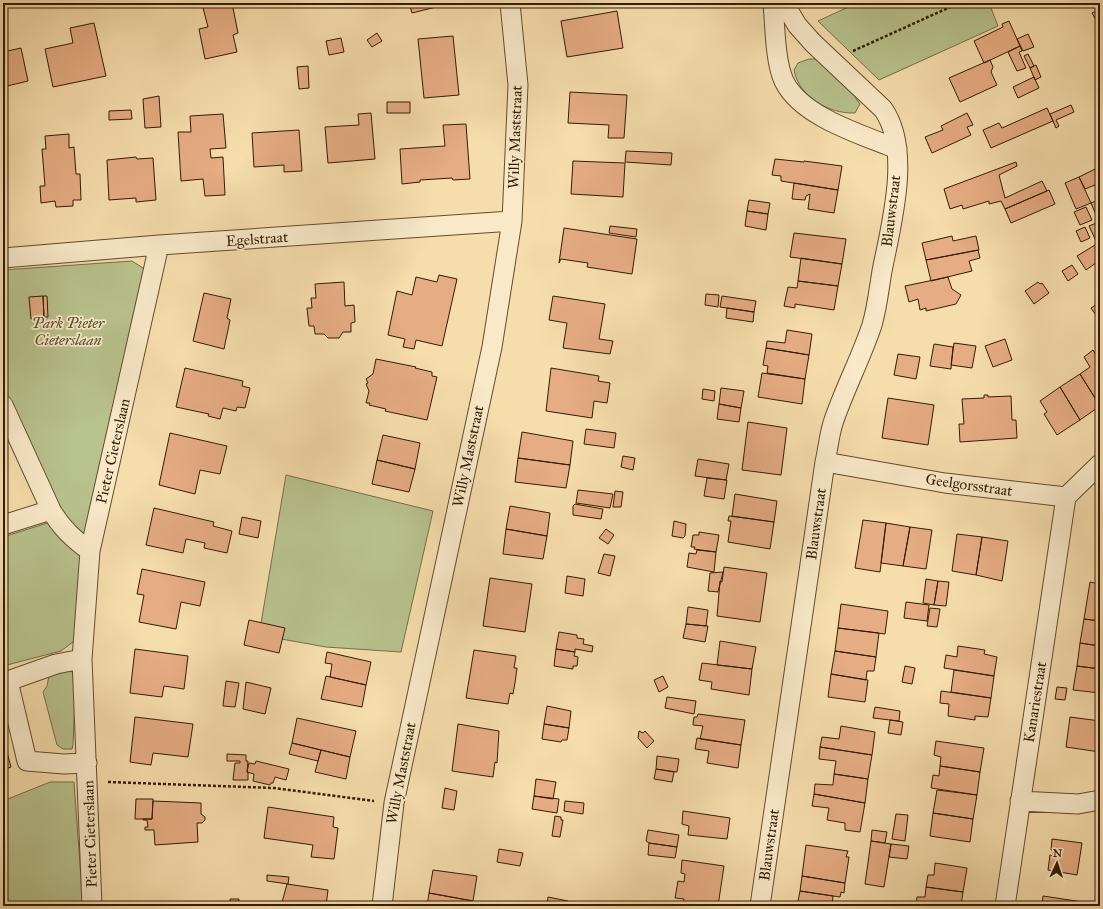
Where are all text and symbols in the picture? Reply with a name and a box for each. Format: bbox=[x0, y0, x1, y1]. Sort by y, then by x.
street label: Willy Maststraat bbox=[504, 84, 526, 189]
street label: Blauwstraat bbox=[878, 173, 904, 248]
street label: Egelstraat bbox=[225, 228, 289, 250]
park label: Park Pieter Cieterslaan bbox=[32, 314, 105, 349]
street label: Pieter Cieterslaan bbox=[92, 397, 134, 505]
street label: Willy Maststraat bbox=[448, 403, 488, 508]
street label: Geelgorsstraat bbox=[924, 470, 1014, 500]
street label: Blauwstraat bbox=[802, 486, 830, 561]
street label: Kanariestraat bbox=[1020, 660, 1050, 744]
street label: Willy Maststraat bbox=[382, 720, 420, 826]
street label: Pieter Cieterslaan bbox=[79, 780, 101, 888]
street label: Blauwstraat bbox=[755, 807, 783, 882]
north arrow bbox=[1037, 843, 1077, 883]
text: N bbox=[1052, 847, 1063, 860]

